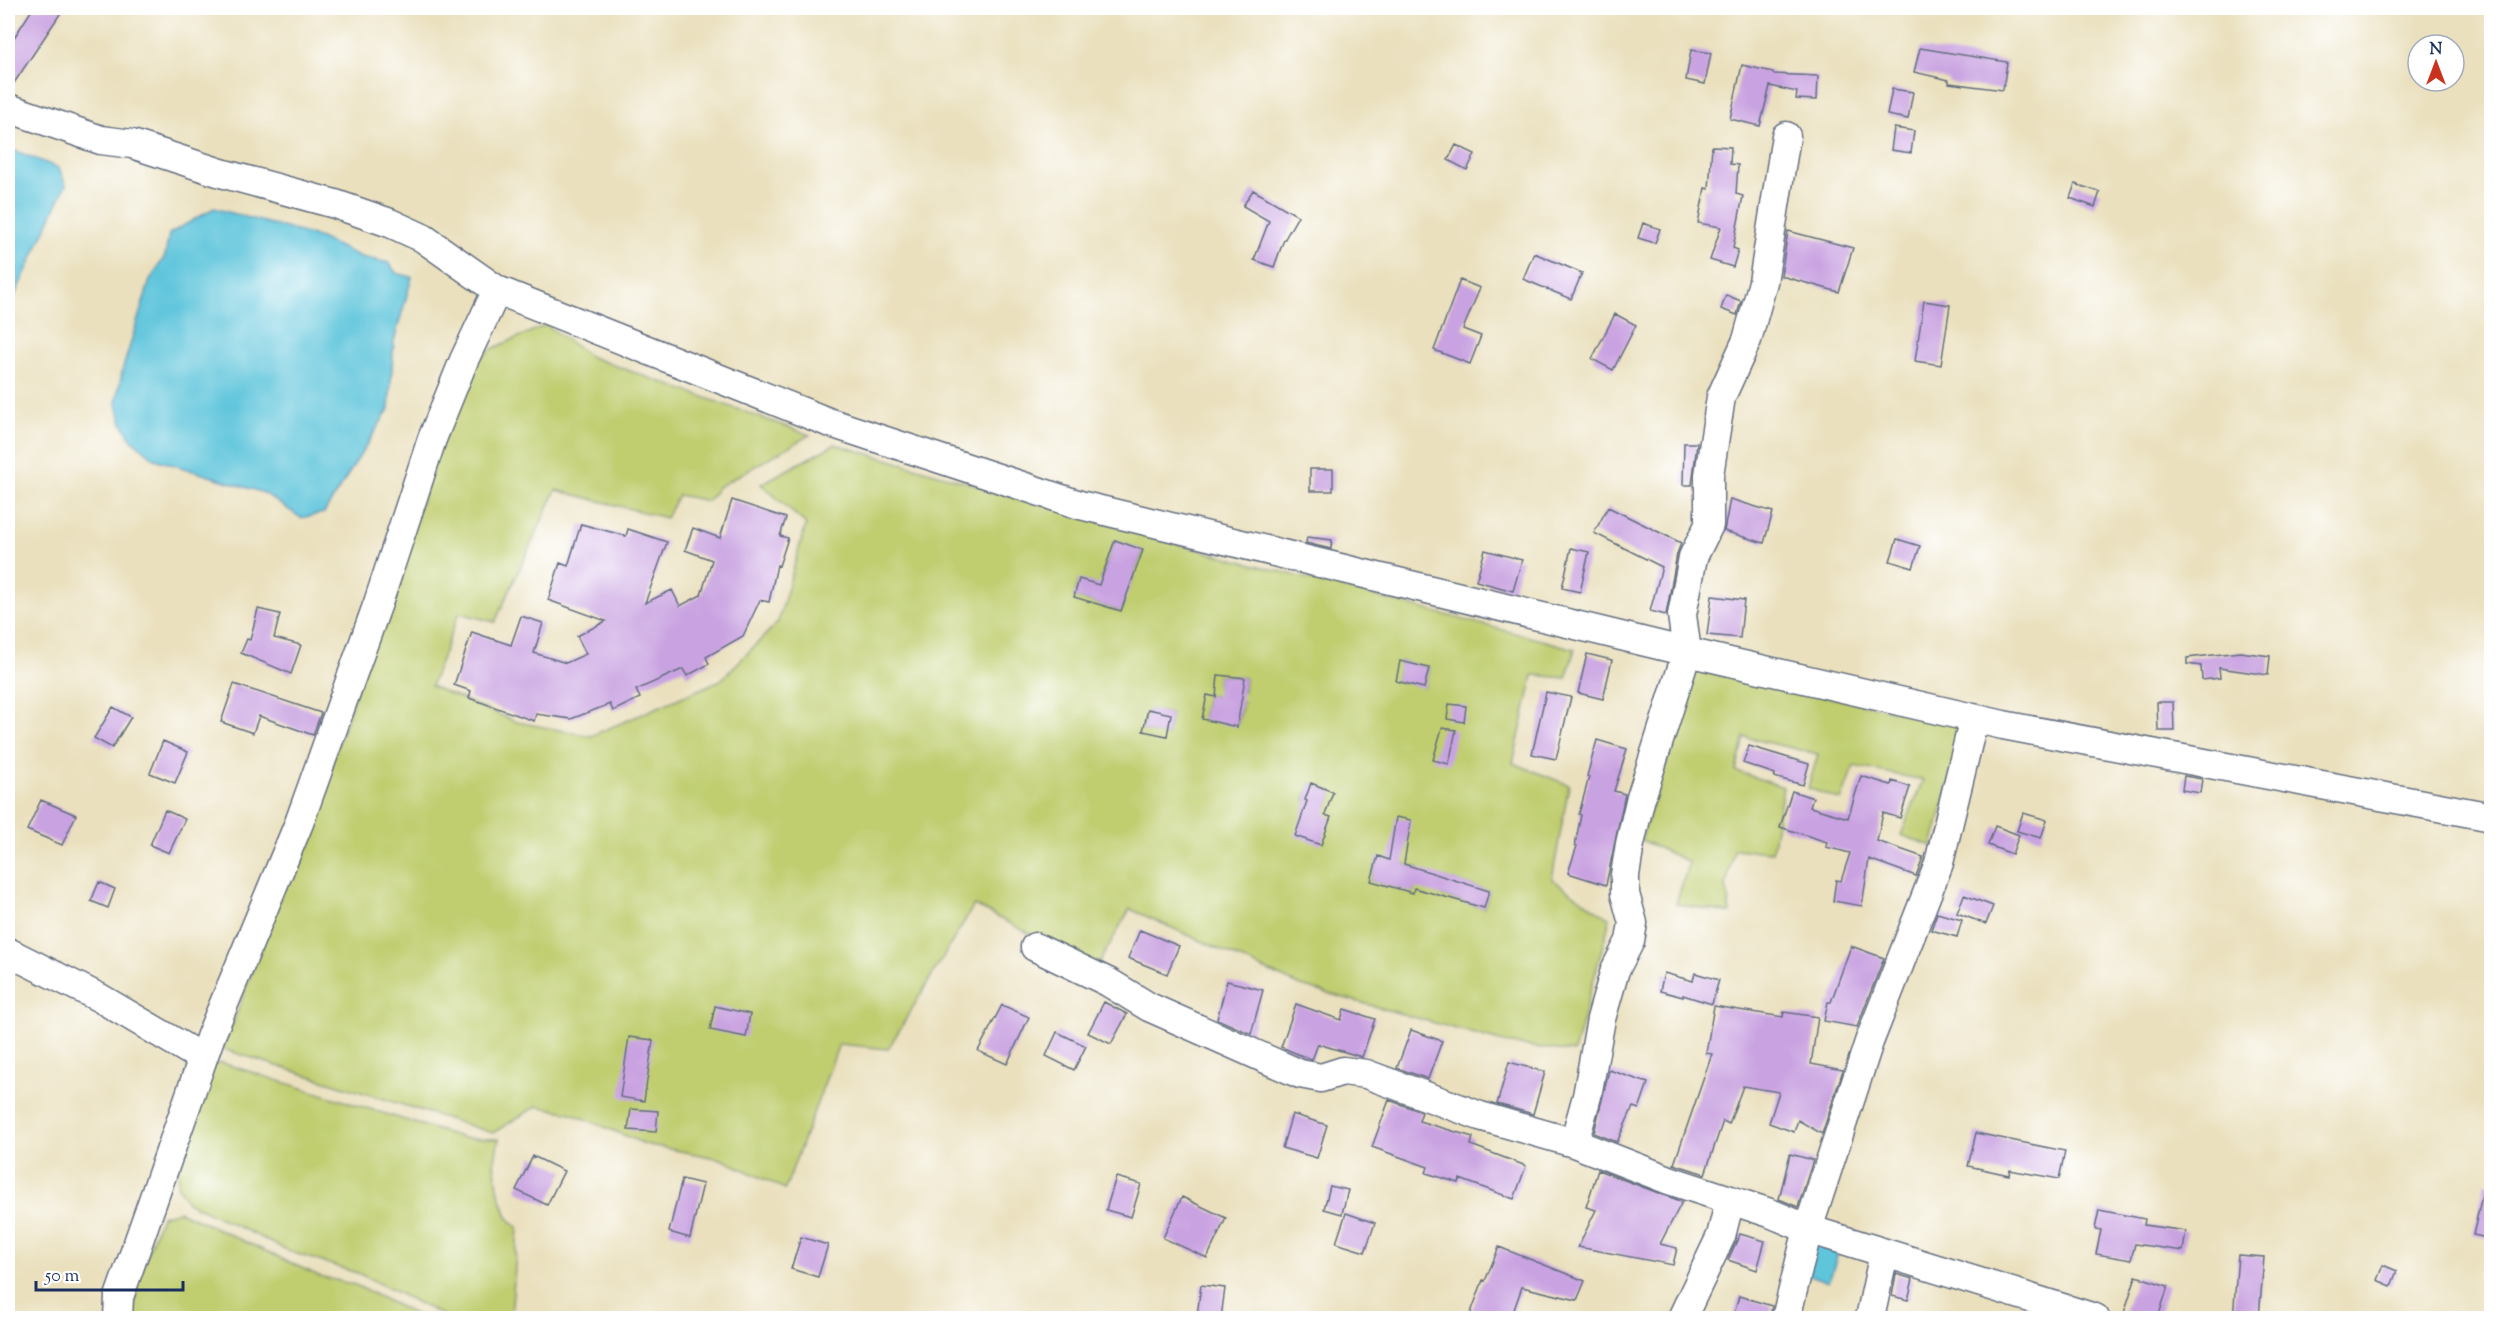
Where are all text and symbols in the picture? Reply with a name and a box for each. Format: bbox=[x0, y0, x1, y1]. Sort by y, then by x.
north arrow bbox=[2406, 33, 2466, 93]
text: N bbox=[2430, 39, 2443, 62]
scale bar bbox=[36, 1254, 183, 1292]
text: 50 m bbox=[44, 1264, 80, 1290]

